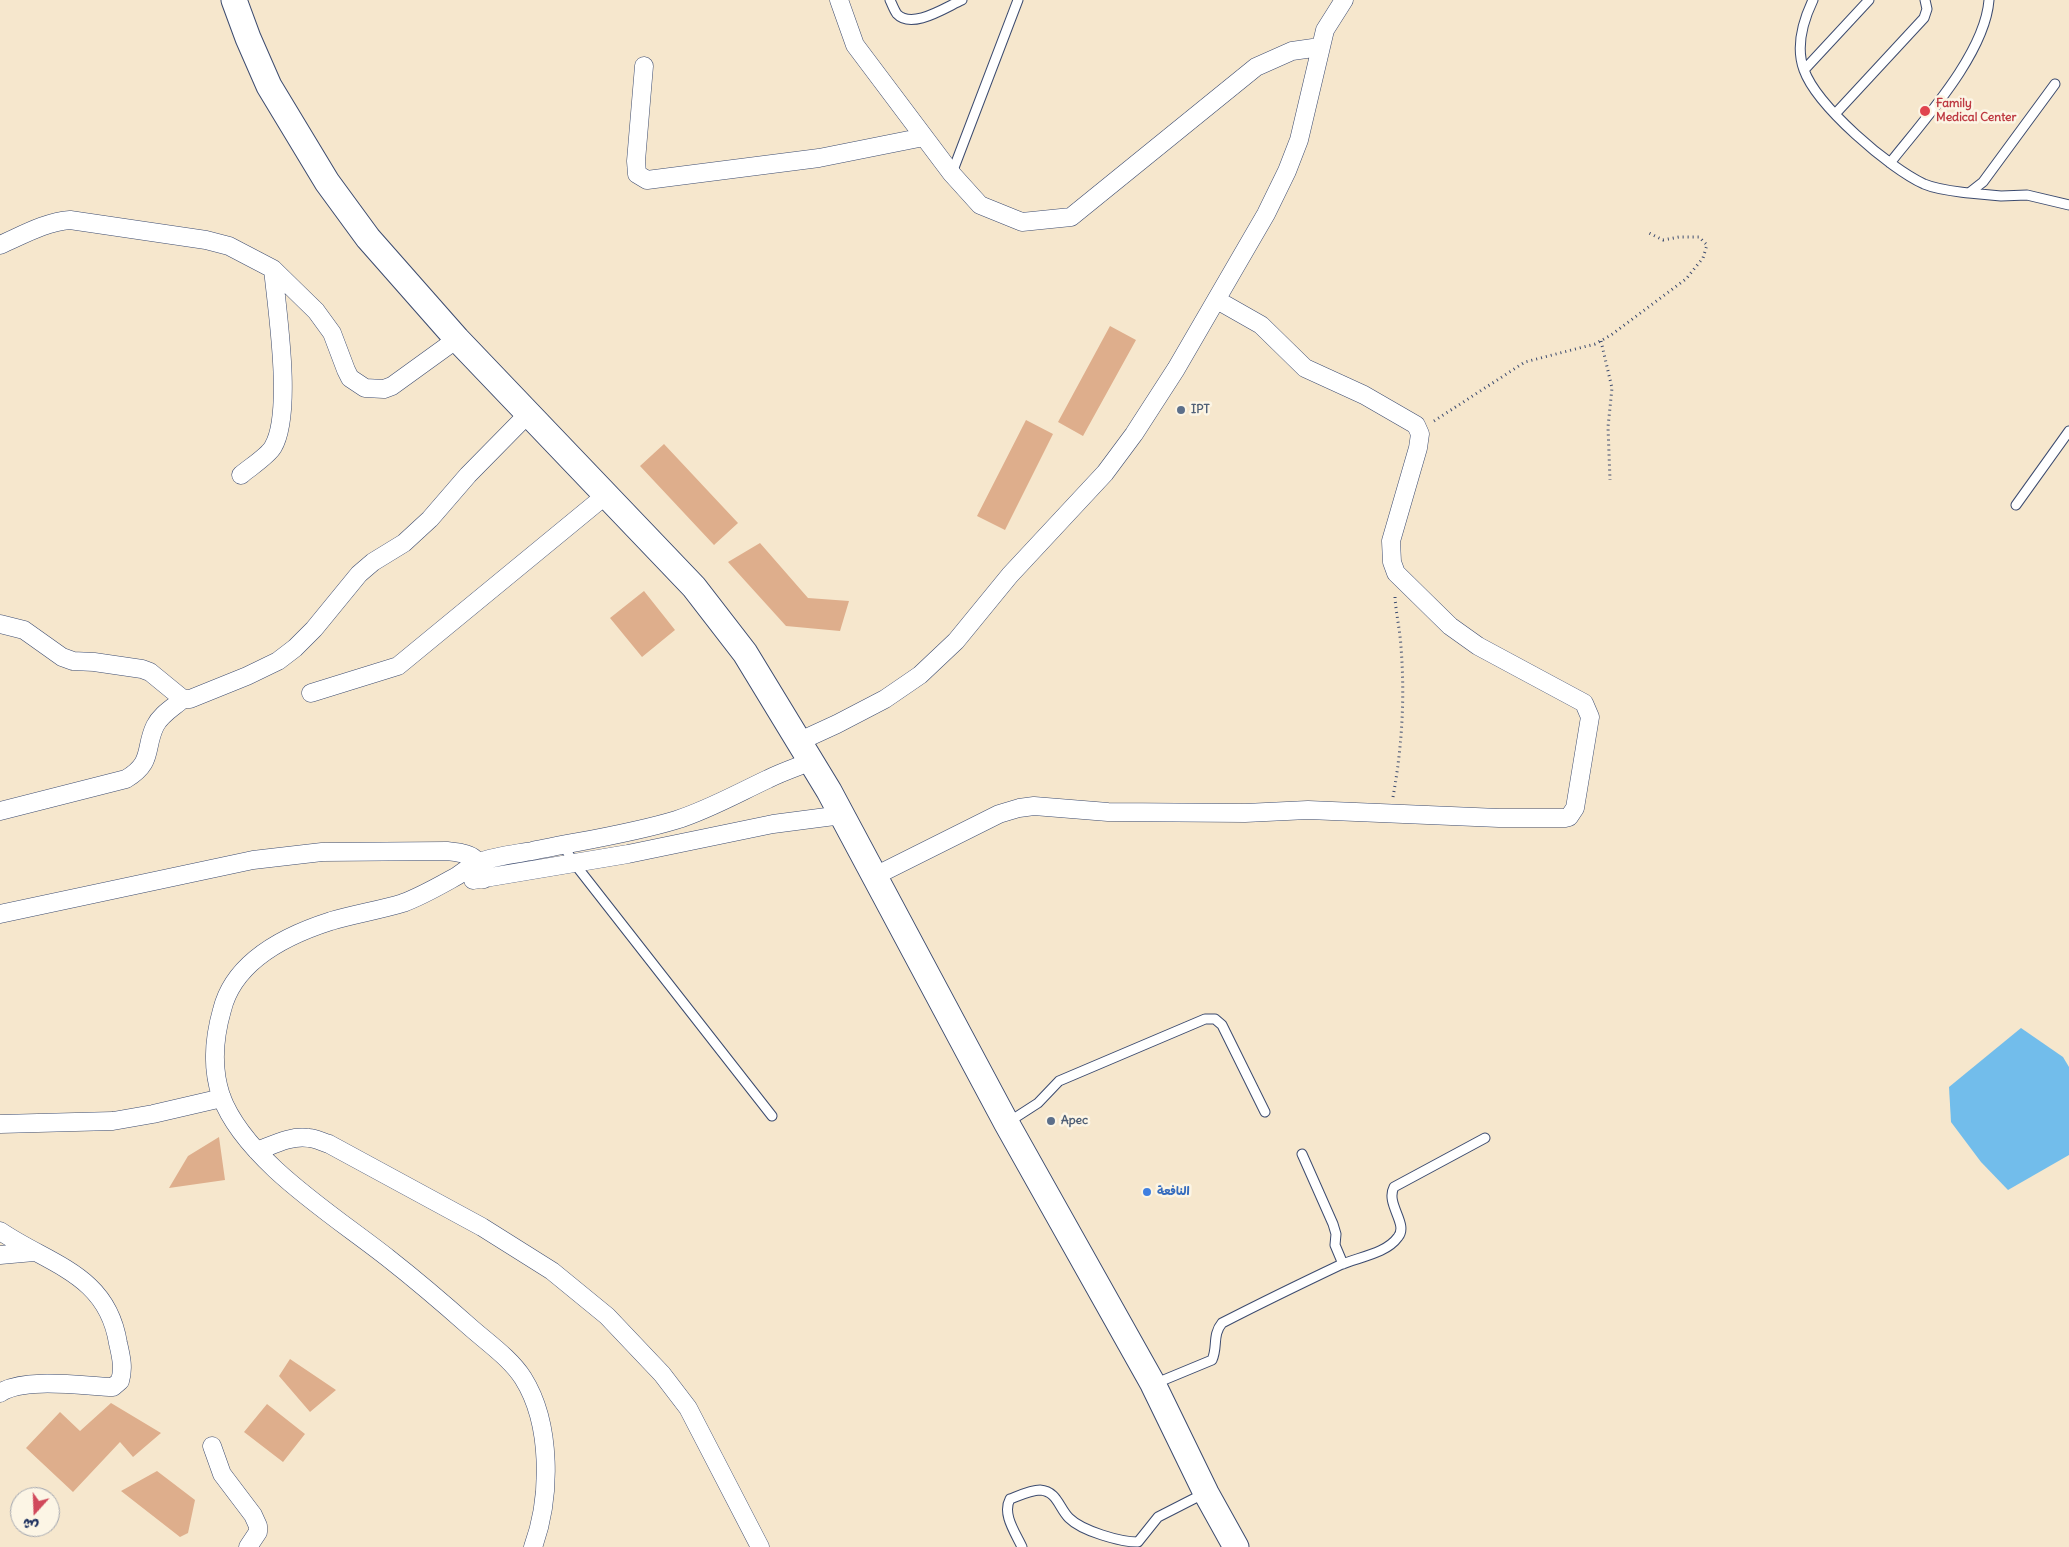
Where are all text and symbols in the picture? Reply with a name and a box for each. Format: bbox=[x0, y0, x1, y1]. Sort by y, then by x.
place label: Family Medical Center bbox=[1936, 97, 2016, 125]
marker: Family Medical Center bbox=[1918, 104, 1932, 118]
place label: IPT bbox=[1191, 403, 1210, 417]
marker: IPT bbox=[1175, 404, 1187, 416]
place label: Apec bbox=[1061, 1114, 1088, 1128]
marker: Apec bbox=[1045, 1115, 1057, 1127]
place label: النافعة bbox=[1157, 1185, 1190, 1199]
marker: النافعة bbox=[1141, 1186, 1153, 1198]
north arrow bbox=[10, 1487, 60, 1537]
text: ش bbox=[20, 1514, 41, 1536]

